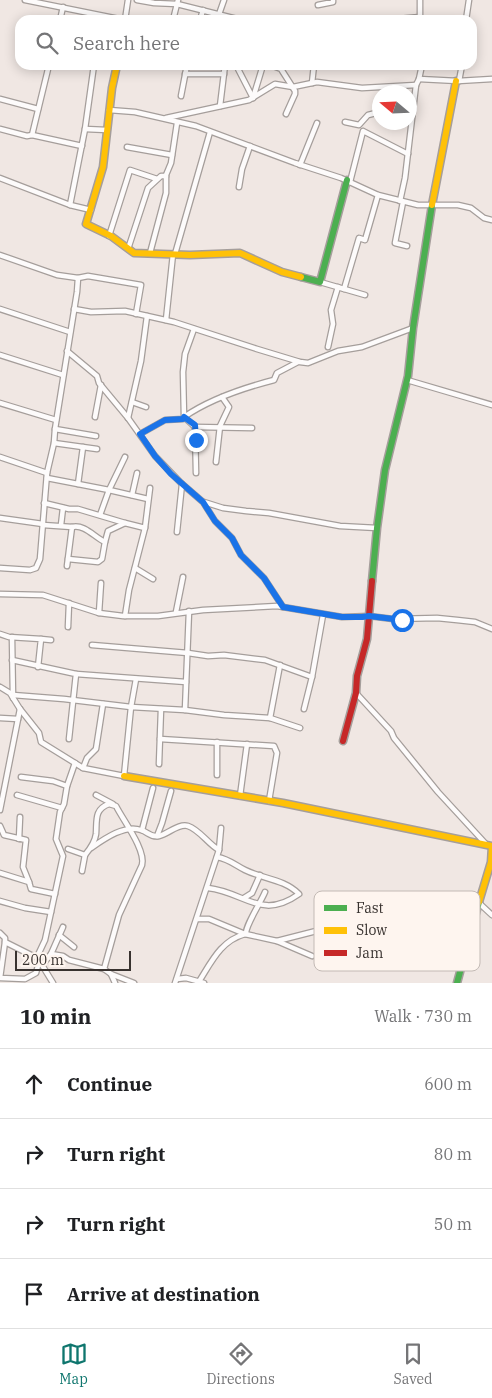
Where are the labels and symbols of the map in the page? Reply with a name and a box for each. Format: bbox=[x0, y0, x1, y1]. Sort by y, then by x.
north arrow bbox=[372, 85, 417, 130]
route end bbox=[185, 429, 208, 452]
route start bbox=[391, 609, 414, 632]
legend bbox=[314, 891, 480, 971]
text: Fast bbox=[356, 899, 384, 917]
text: Slow bbox=[356, 921, 387, 939]
text: Jam bbox=[356, 944, 383, 962]
scale bar bbox=[15, 948, 131, 971]

